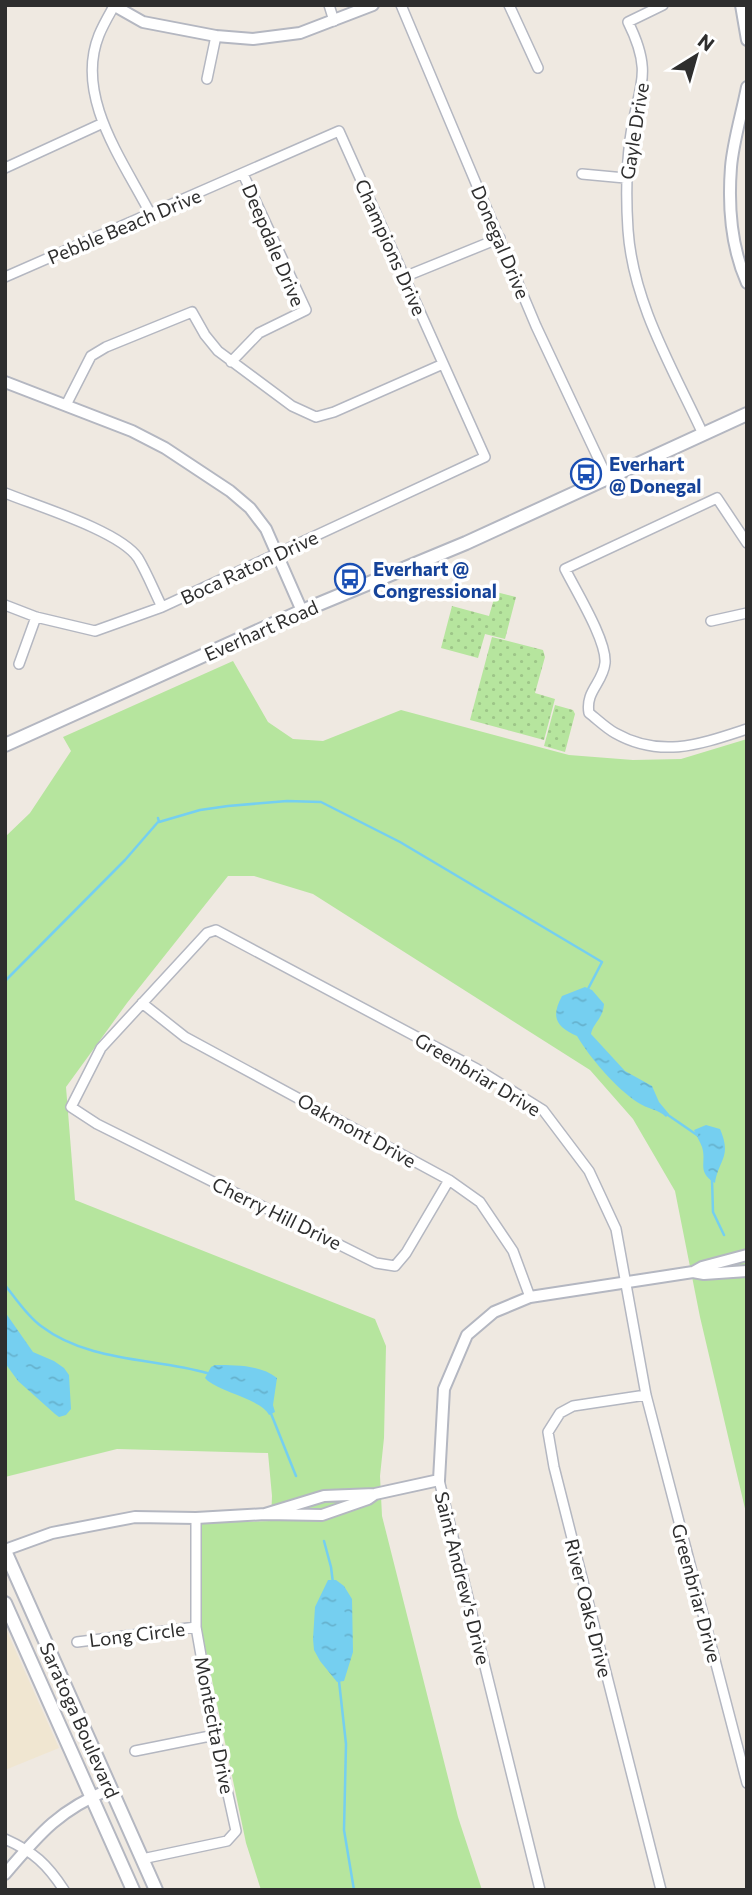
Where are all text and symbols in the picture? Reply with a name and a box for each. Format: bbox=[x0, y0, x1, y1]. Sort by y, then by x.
north arrow bbox=[661, 21, 731, 91]
text: N bbox=[694, 29, 719, 56]
street label: Gayle Drive bbox=[615, 81, 653, 181]
street label: Champions Drive bbox=[351, 175, 431, 319]
street label: Deepdale Drive bbox=[238, 180, 310, 310]
street label: Donegal Drive bbox=[467, 182, 535, 302]
street label: Pebble Beach Drive bbox=[44, 183, 204, 269]
place label: Everhart @ Donegal bbox=[609, 452, 701, 497]
bus stop icon: Everhart @ Donegal bbox=[569, 457, 603, 491]
street label: Boca Raton Drive bbox=[177, 525, 321, 609]
place label: Everhart @ Congressional bbox=[373, 557, 497, 602]
bus stop icon: Everhart @ Congressional bbox=[333, 562, 367, 596]
street label: Everhart Road bbox=[200, 595, 322, 665]
street label: Greenbriar Drive bbox=[411, 1027, 545, 1121]
street label: Oakmont Drive bbox=[294, 1088, 420, 1172]
street label: Cherry Hill Drive bbox=[209, 1172, 345, 1254]
street label: Saint Andrew's Drive bbox=[430, 1489, 496, 1667]
street label: Greenbriar Drive bbox=[667, 1521, 727, 1665]
street label: River Oaks Drive bbox=[561, 1536, 617, 1680]
street label: Long Circle bbox=[88, 1617, 186, 1651]
street label: Saratoga Boulevard bbox=[35, 1639, 125, 1801]
street label: Montecita Drive bbox=[190, 1654, 240, 1796]

